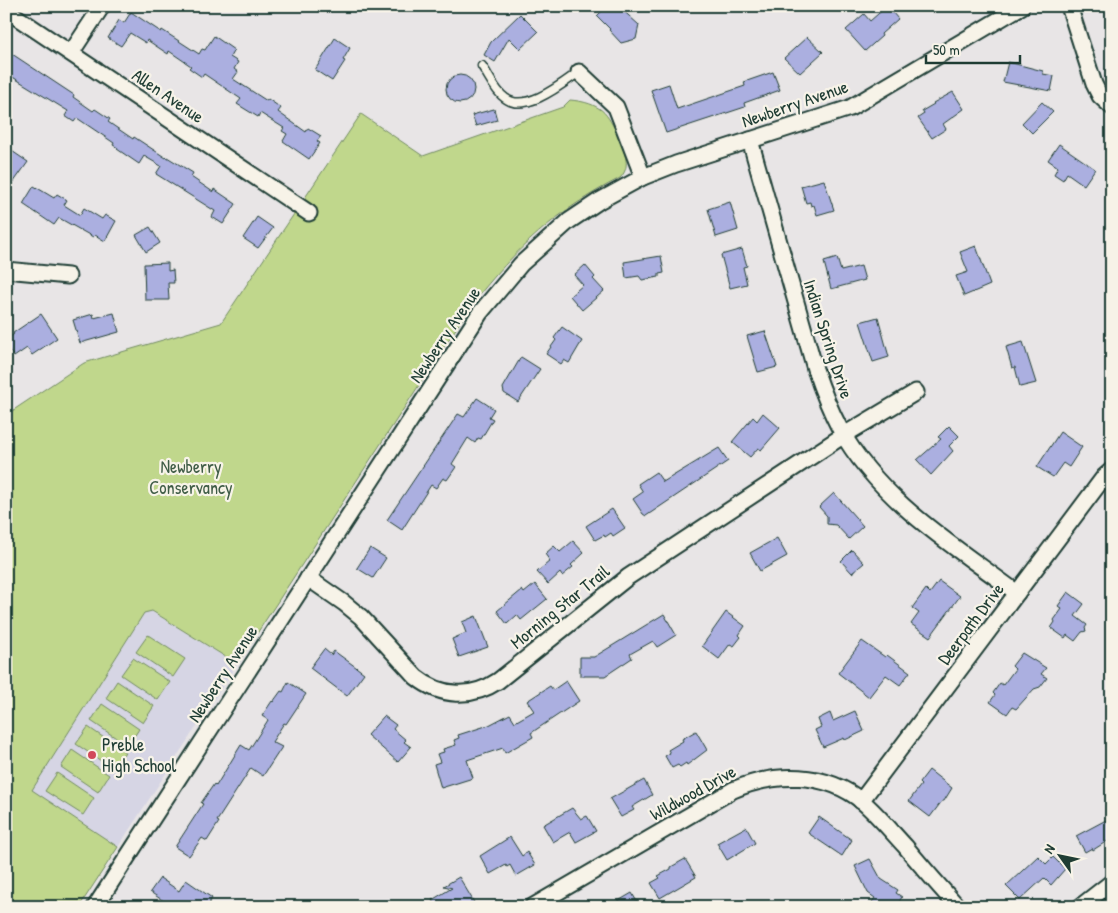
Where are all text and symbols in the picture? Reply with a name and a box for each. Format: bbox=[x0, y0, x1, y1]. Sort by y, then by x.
scale bar bbox=[926, 32, 1019, 64]
text: 50 m bbox=[933, 39, 960, 60]
street label: Allen Avenue bbox=[127, 62, 209, 129]
street label: Newberry Avenue bbox=[738, 74, 851, 133]
street label: Indian Spring Drive bbox=[797, 276, 859, 402]
street label: Newberry Avenue bbox=[403, 282, 486, 388]
park label: Newberry Conservancy bbox=[149, 454, 233, 500]
street label: Morning Star Trail bbox=[505, 559, 615, 654]
street label: Deerpath Drive bbox=[932, 578, 1010, 670]
street label: Newberry Avenue bbox=[182, 620, 263, 727]
place label: Preble High School bbox=[102, 732, 176, 778]
marker: Preble High School bbox=[86, 749, 98, 761]
street label: Wildwood Drive bbox=[645, 759, 740, 826]
north arrow bbox=[1036, 830, 1086, 880]
text: N bbox=[1039, 840, 1059, 857]

